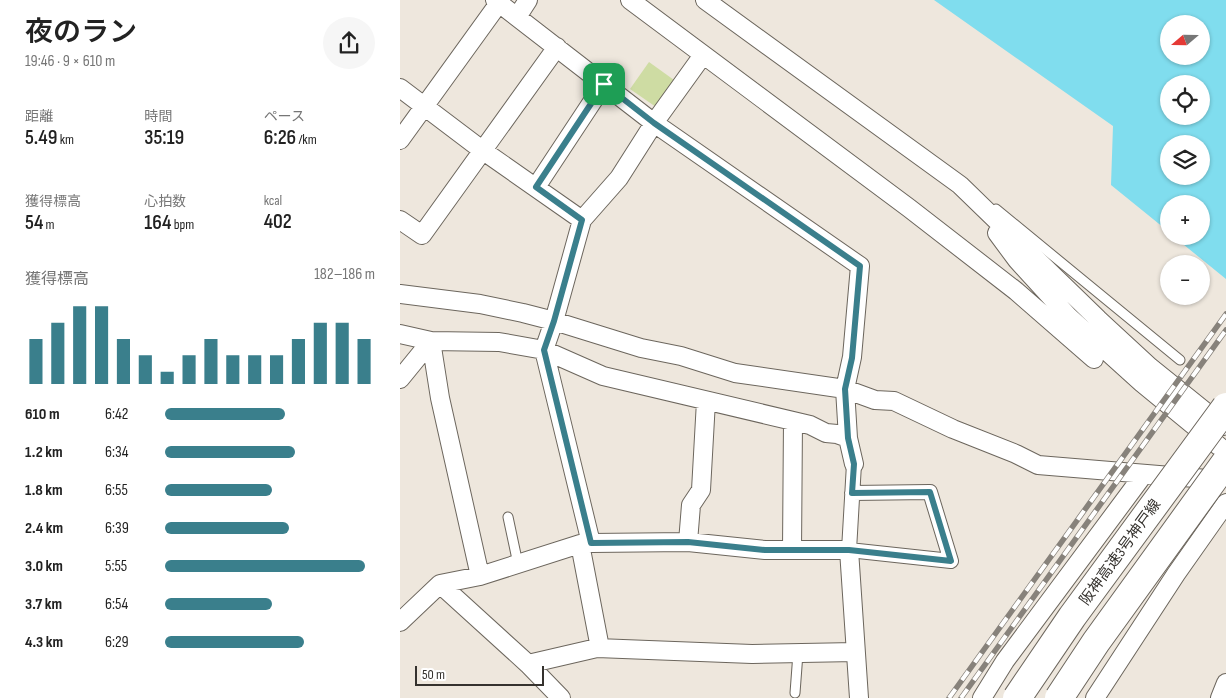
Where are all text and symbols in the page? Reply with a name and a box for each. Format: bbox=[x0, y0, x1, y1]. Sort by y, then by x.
north arrow bbox=[1160, 15, 1210, 65]
map controls bbox=[1160, 15, 1210, 305]
text: 夜のラン bbox=[25, 16, 137, 49]
button: share bbox=[323, 17, 375, 69]
text: 19:46 · 9 × 610 m bbox=[25, 52, 115, 71]
pin bbox=[583, 63, 625, 105]
icon: arrive bbox=[590, 70, 618, 98]
button: locate bbox=[1160, 75, 1210, 125]
text: 距離 bbox=[25, 108, 53, 125]
text: 時間 bbox=[144, 108, 172, 125]
text: ペース bbox=[264, 108, 305, 125]
text: 5.49 bbox=[25, 125, 57, 150]
text: 35:19 bbox=[144, 125, 184, 150]
text: 6:26 bbox=[264, 125, 296, 150]
text: km bbox=[57, 131, 74, 148]
text: /km bbox=[296, 131, 317, 148]
button: layers bbox=[1160, 135, 1210, 185]
text: kcal bbox=[264, 192, 282, 209]
text: 獲得標高 bbox=[25, 193, 81, 210]
text: 心拍数 bbox=[144, 193, 186, 210]
button: + bbox=[1160, 195, 1210, 245]
text: 402 bbox=[264, 209, 292, 234]
text: 54 bbox=[25, 210, 43, 235]
text: 164 bbox=[144, 210, 171, 235]
text: m bbox=[43, 216, 55, 233]
text: bpm bbox=[171, 216, 194, 233]
button: − bbox=[1160, 255, 1210, 305]
text: 182–186 m bbox=[314, 265, 375, 284]
text: 獲得標高 bbox=[25, 270, 89, 289]
text: 610 m bbox=[25, 405, 60, 424]
text: 6:42 bbox=[105, 405, 128, 424]
text: 1.2 km bbox=[25, 443, 63, 462]
text: 6:34 bbox=[105, 443, 128, 462]
text: 1.8 km bbox=[25, 481, 63, 500]
text: 6:55 bbox=[105, 481, 128, 500]
street label: 阪神高速3号神戸線 bbox=[1076, 496, 1165, 609]
text: 2.4 km bbox=[25, 519, 63, 538]
text: 6:39 bbox=[105, 519, 129, 538]
text: 3.0 km bbox=[25, 557, 63, 576]
text: 5:55 bbox=[105, 557, 127, 576]
text: 3.7 km bbox=[25, 595, 62, 614]
text: 6:54 bbox=[105, 595, 128, 614]
text: 4.3 km bbox=[25, 633, 63, 652]
text: 6:29 bbox=[105, 633, 129, 652]
scale bar bbox=[415, 663, 544, 686]
text: 50 m bbox=[422, 666, 445, 683]

